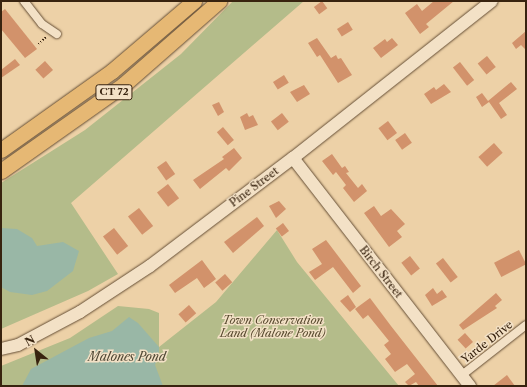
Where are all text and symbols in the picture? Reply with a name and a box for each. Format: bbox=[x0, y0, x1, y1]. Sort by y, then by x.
road number: CT 72 bbox=[95, 84, 133, 100]
street label: Pine Street bbox=[227, 164, 281, 210]
street label: Birch Street bbox=[357, 243, 405, 301]
park label: Town Conservation Land (Malone Pond) bbox=[220, 314, 326, 340]
street label: Yarde Drive bbox=[459, 318, 515, 366]
north arrow bbox=[16, 331, 56, 371]
text: N bbox=[22, 332, 38, 349]
water label: Malones Pond bbox=[88, 350, 166, 364]

